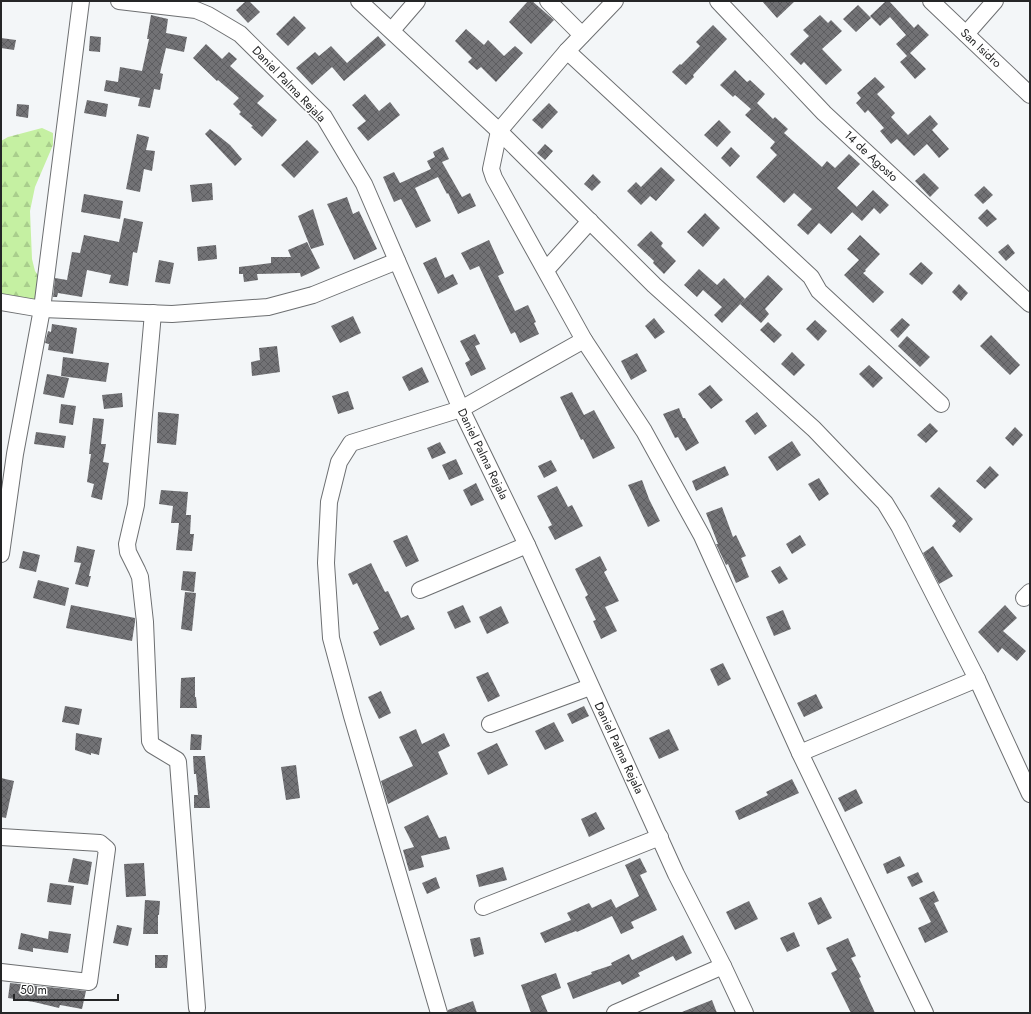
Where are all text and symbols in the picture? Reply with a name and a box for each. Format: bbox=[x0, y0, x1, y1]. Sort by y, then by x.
street label: San Isidro bbox=[956, 24, 1006, 72]
street label: Daniel Palma Rejala bbox=[248, 42, 330, 126]
street label: 14 de Agosto bbox=[840, 126, 902, 186]
street label: Daniel Palma Rejala bbox=[453, 405, 513, 503]
street label: Daniel Palma Rejala bbox=[590, 699, 648, 797]
scale bar bbox=[14, 976, 118, 1002]
text: 50 m bbox=[20, 981, 47, 999]

